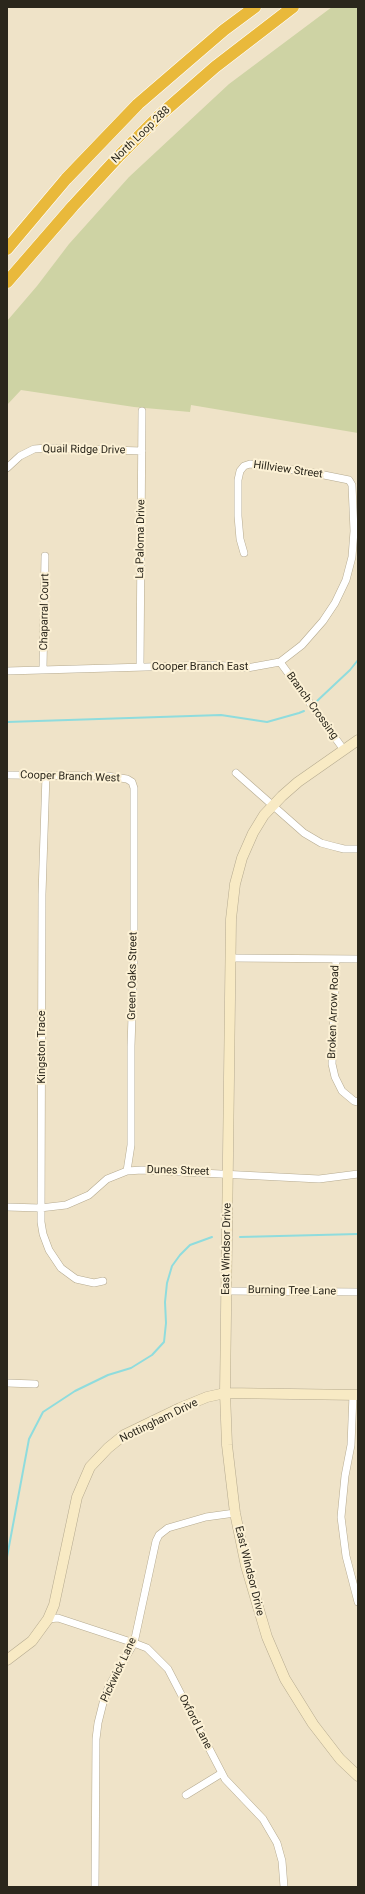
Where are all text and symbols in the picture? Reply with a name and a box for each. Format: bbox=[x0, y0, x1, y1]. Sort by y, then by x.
street label: North Loop 288 bbox=[109, 104, 173, 166]
street label: Quail Ridge Drive bbox=[42, 443, 126, 457]
street label: Hillview Street bbox=[253, 459, 323, 481]
street label: La Paloma Drive bbox=[134, 499, 148, 579]
street label: Chaparral Court bbox=[38, 573, 52, 651]
street label: Cooper Branch East bbox=[152, 660, 248, 674]
street label: Branch Crossing bbox=[283, 670, 341, 742]
street label: Cooper Branch West bbox=[20, 769, 120, 785]
street label: Green Oaks Street bbox=[126, 932, 140, 1020]
street label: Broken Arrow Road bbox=[326, 965, 342, 1059]
street label: Kingston Trace bbox=[35, 1010, 49, 1084]
street label: Dunes Street bbox=[146, 1163, 210, 1179]
street label: East Windsor Drive bbox=[220, 1203, 234, 1295]
street label: Burning Tree Lane bbox=[248, 1284, 336, 1298]
street label: Nottingham Drive bbox=[118, 1396, 200, 1446]
street label: East Windsor Drive bbox=[231, 1525, 267, 1617]
street label: Pickwick Lane bbox=[98, 1636, 140, 1704]
street label: Oxford Lane bbox=[176, 1692, 214, 1752]

